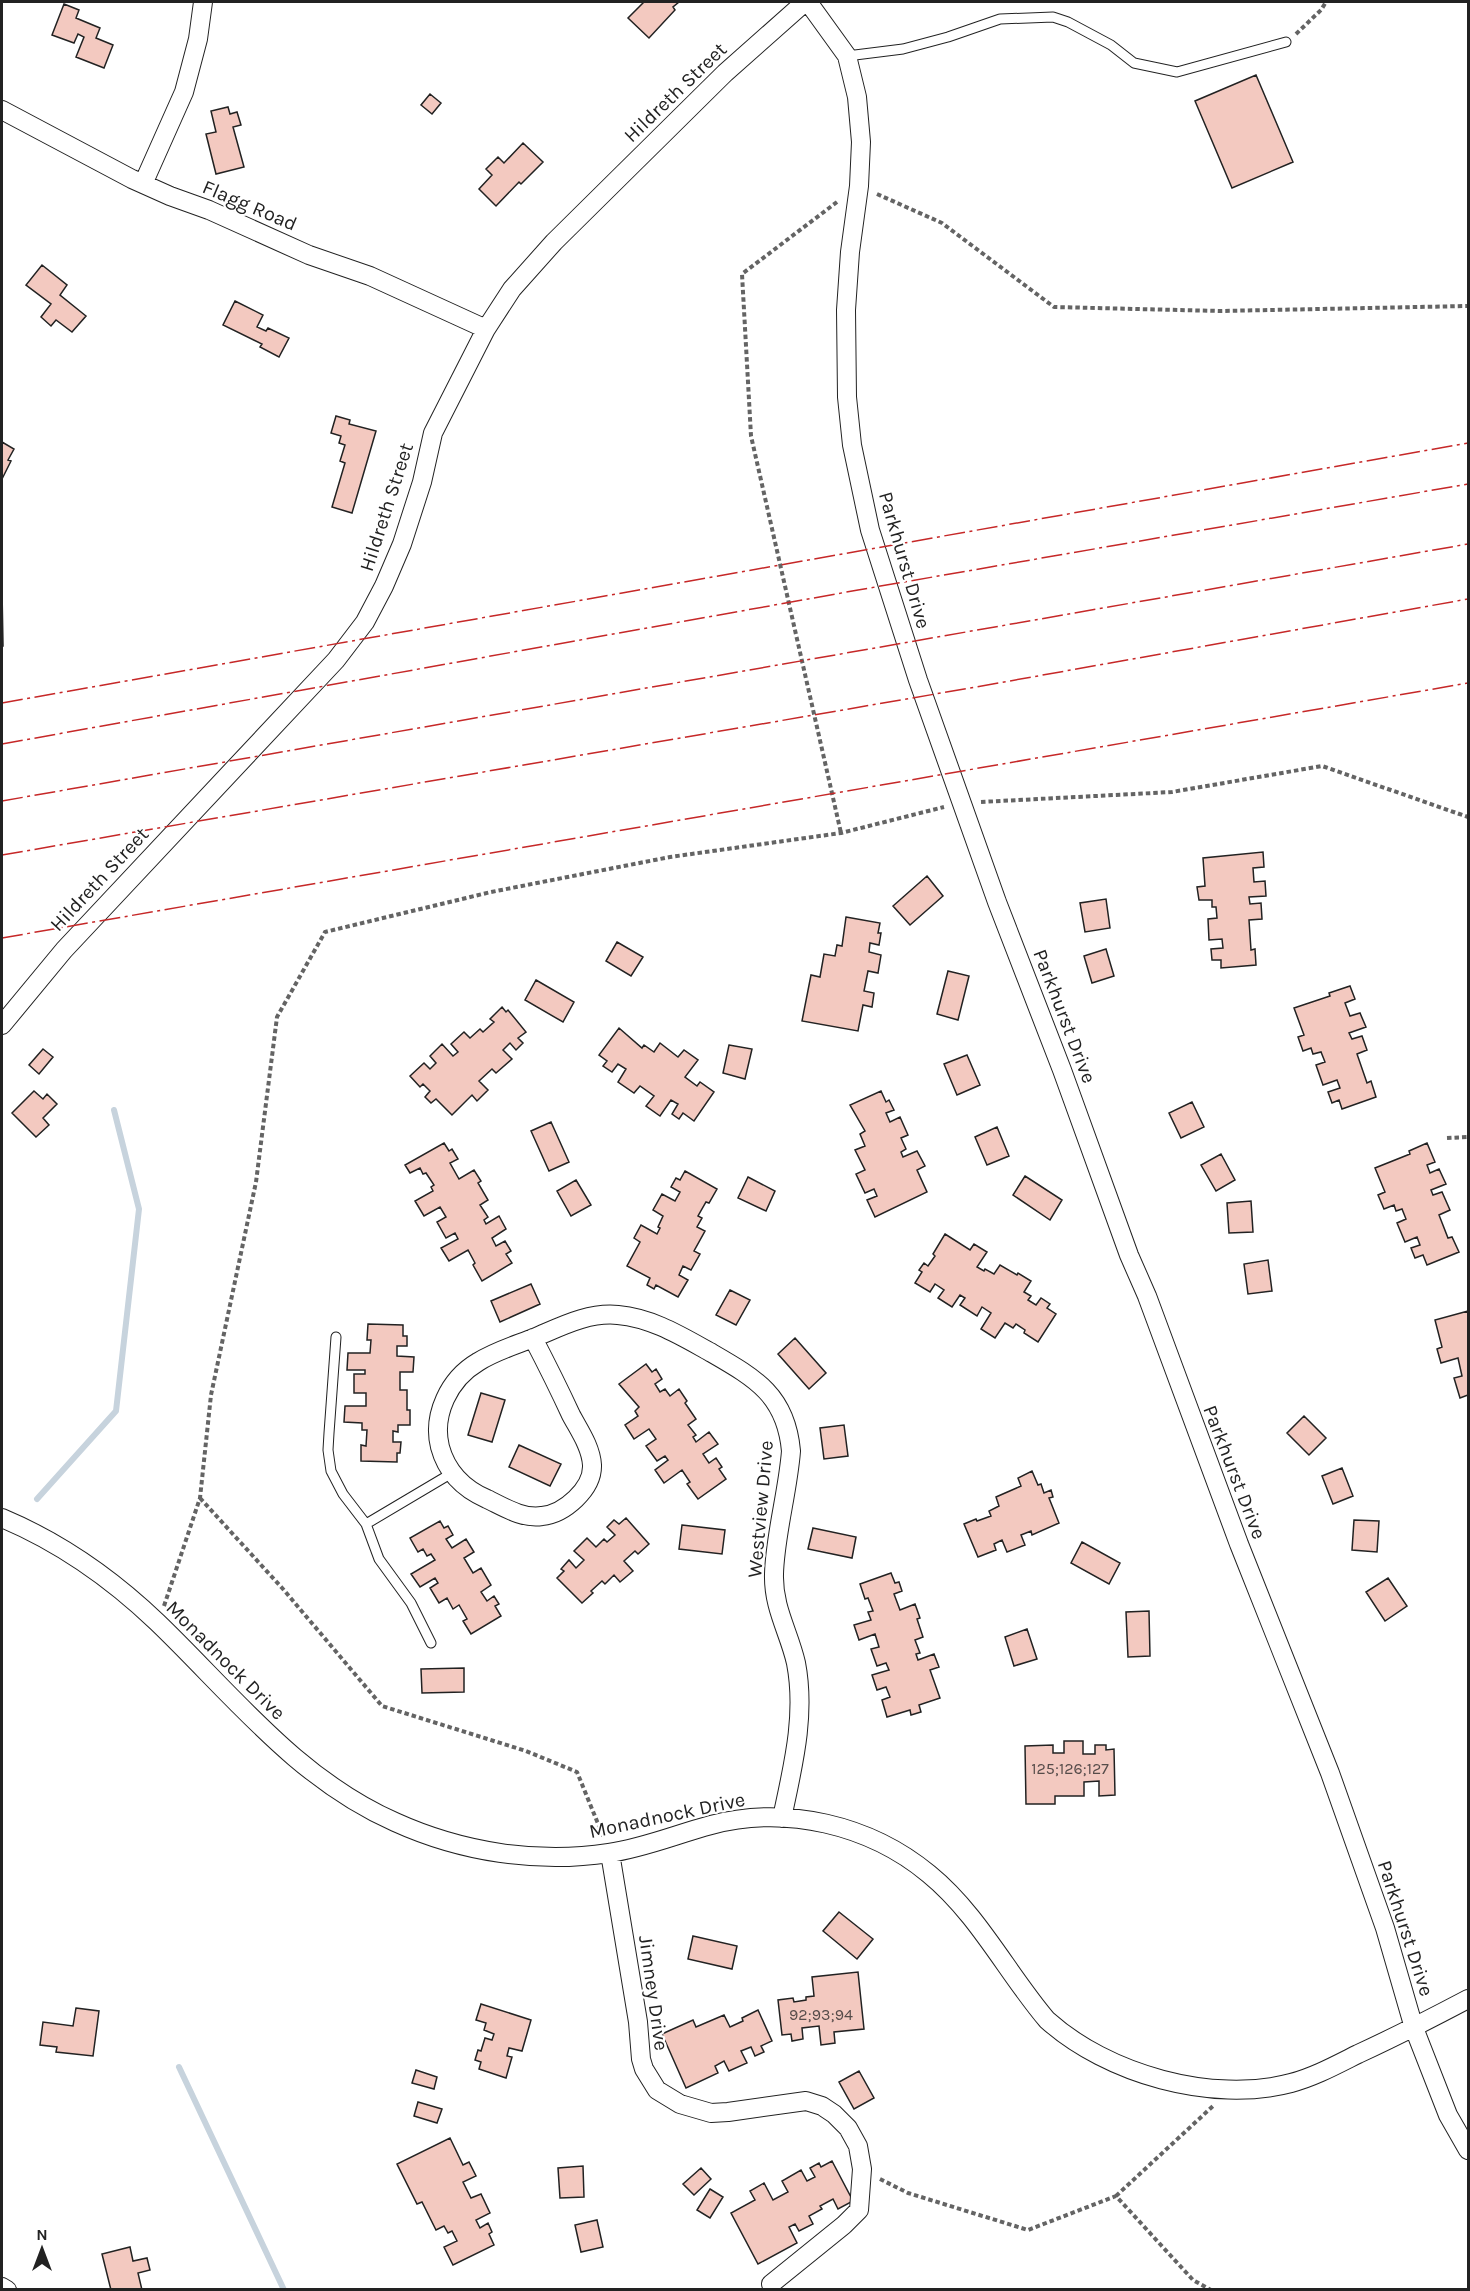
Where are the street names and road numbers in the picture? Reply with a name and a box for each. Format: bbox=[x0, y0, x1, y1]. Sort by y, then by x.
street label: Hildreth Street bbox=[619, 37, 732, 147]
street label: Flagg Road bbox=[199, 175, 301, 236]
street label: Hildreth Street bbox=[355, 440, 418, 574]
street label: Parkhurst Drive bbox=[874, 489, 935, 631]
street label: Hildreth Street bbox=[45, 822, 154, 936]
street label: Parkhurst Drive bbox=[1028, 946, 1101, 1086]
street label: Parkhurst Drive bbox=[1198, 1402, 1271, 1542]
street label: Westview Drive bbox=[743, 1439, 778, 1579]
street label: Monadnock Drive bbox=[161, 1596, 290, 1725]
street label: Monadnock Drive bbox=[587, 1788, 747, 1843]
street label: Parkhurst Drive bbox=[1373, 1857, 1438, 1999]
street label: Jimney Drive bbox=[634, 1934, 673, 2052]

